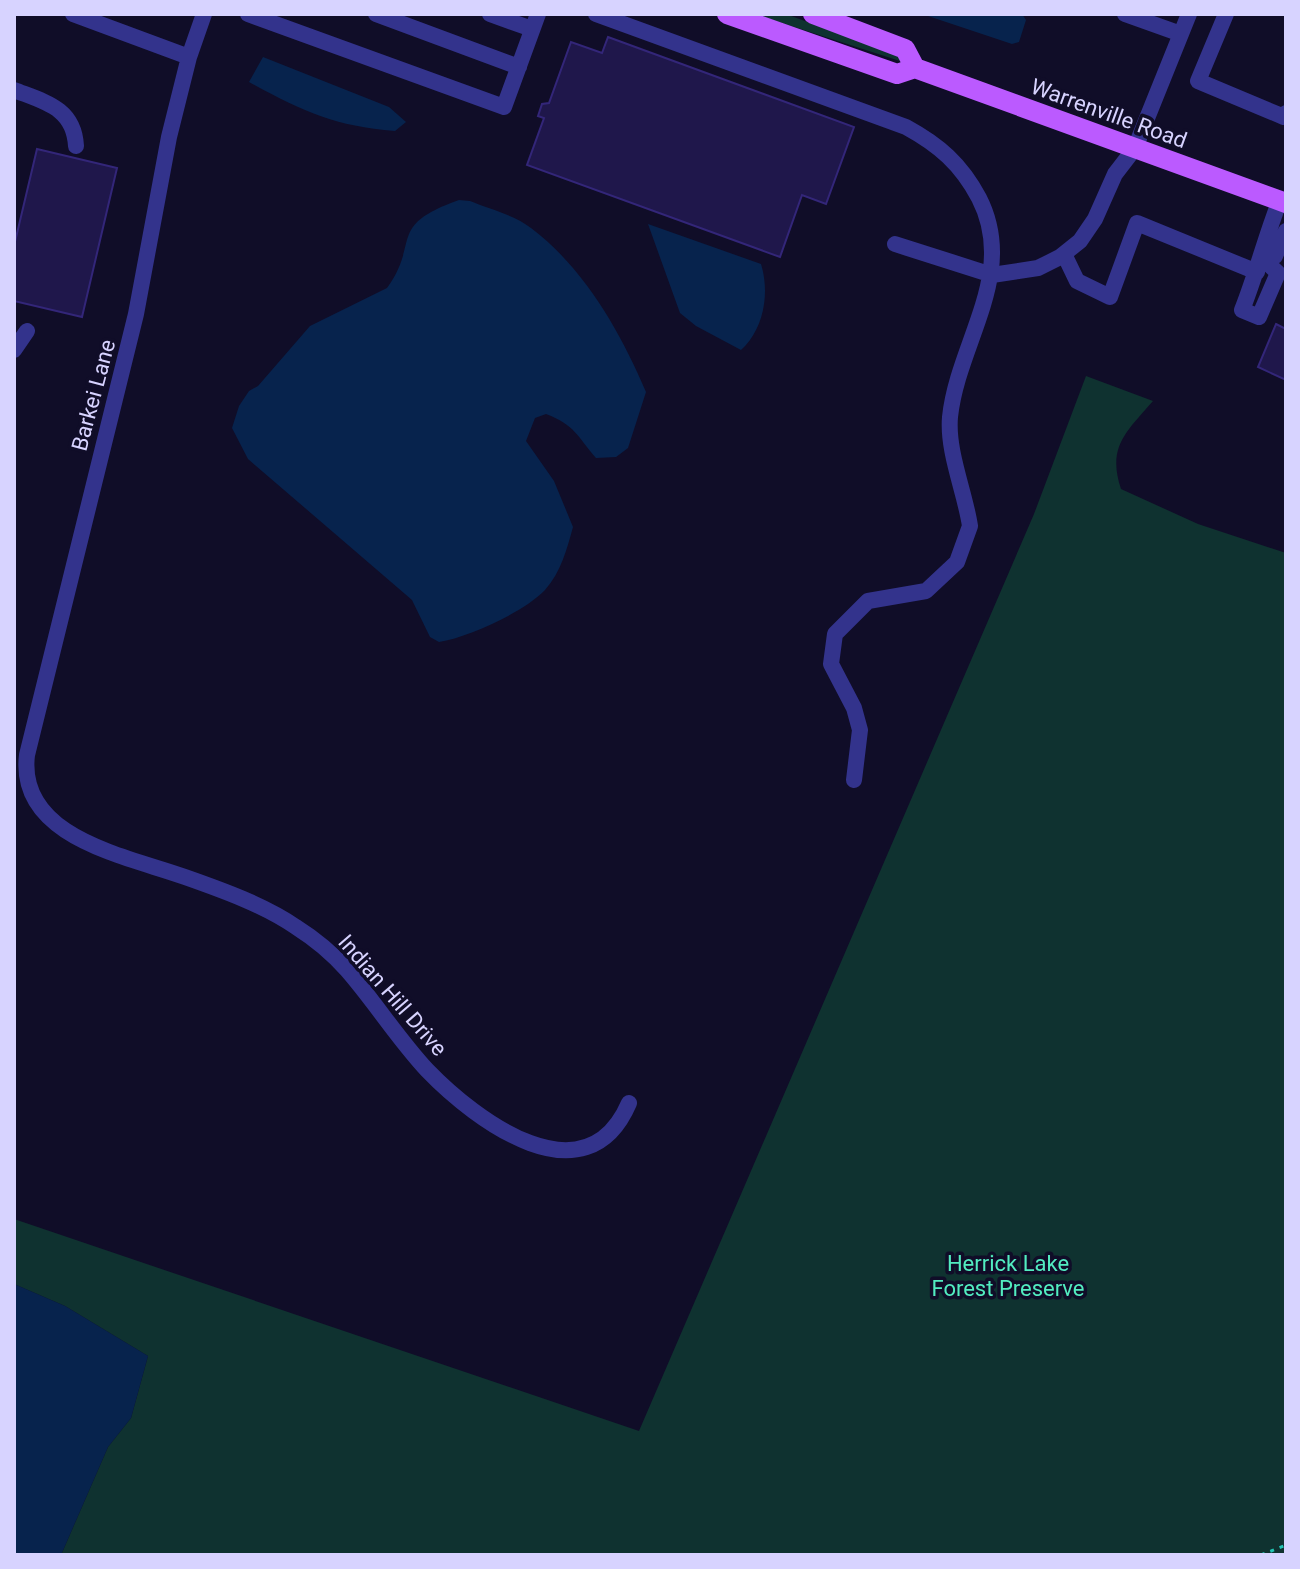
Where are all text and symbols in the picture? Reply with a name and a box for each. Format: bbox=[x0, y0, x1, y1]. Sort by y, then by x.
street label: Warrenville Road bbox=[1028, 74, 1190, 153]
street label: Barkei Lane bbox=[67, 337, 120, 454]
street label: Indian Hill Drive bbox=[333, 930, 452, 1061]
park label: Herrick Lake Forest Preserve bbox=[931, 1251, 1085, 1301]

